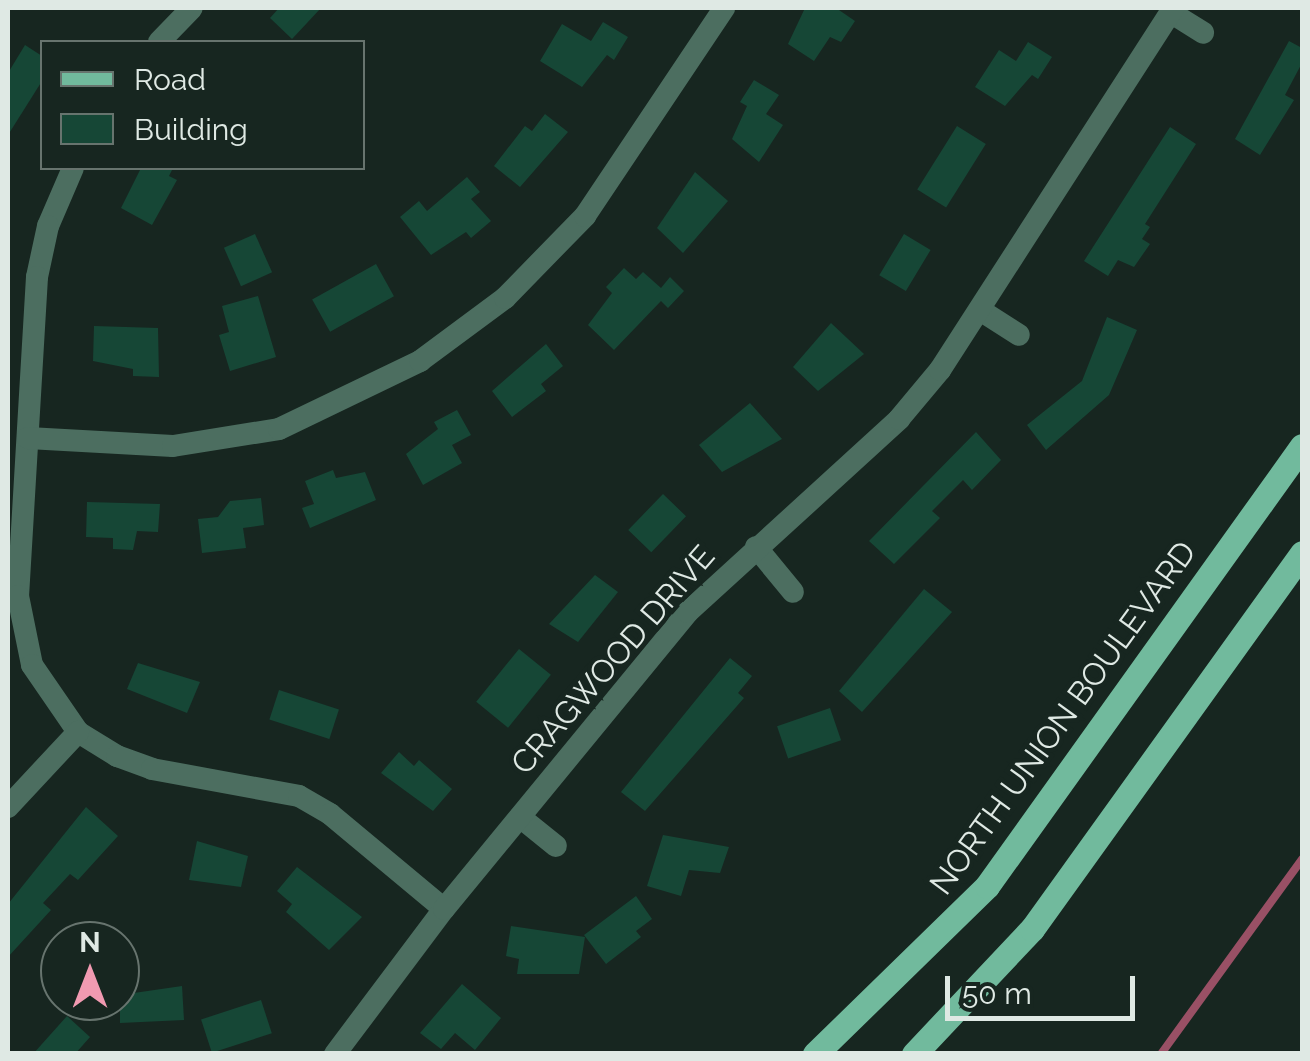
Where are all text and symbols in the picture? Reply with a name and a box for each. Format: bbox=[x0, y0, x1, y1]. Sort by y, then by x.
legend bbox=[40, 40, 365, 170]
text: Road bbox=[134, 62, 206, 97]
text: Building bbox=[134, 112, 248, 147]
street label: NORTH UNION BOULEVARD bbox=[922, 534, 1204, 902]
street label: CRAGWOOD DRIVE bbox=[503, 538, 723, 782]
north arrow bbox=[40, 921, 140, 1021]
text: N bbox=[79, 926, 101, 959]
scale bar bbox=[950, 956, 1140, 1018]
text: 50 m bbox=[962, 976, 1032, 1011]

